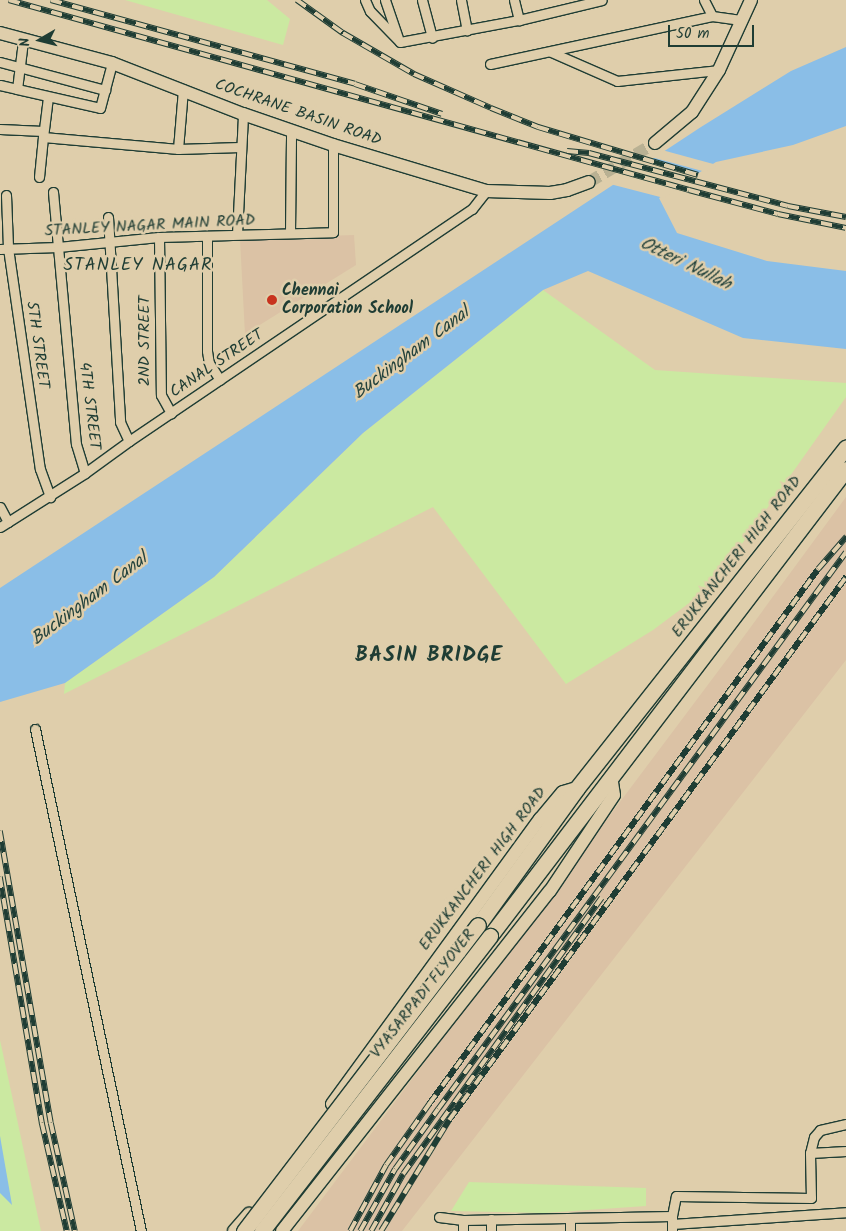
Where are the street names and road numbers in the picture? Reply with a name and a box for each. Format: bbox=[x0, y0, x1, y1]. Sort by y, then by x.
street label: COCHRANE BASIN ROAD bbox=[212, 75, 384, 151]
street label: STANLEY NAGAR MAIN ROAD bbox=[44, 211, 256, 241]
street label: 2ND STREET bbox=[135, 296, 155, 386]
street label: 5TH STREET bbox=[21, 300, 53, 390]
street label: CANAL STREET bbox=[167, 326, 267, 402]
street label: 4TH STREET bbox=[74, 361, 104, 451]
street label: ERUKKANCHERI HIGH ROAD bbox=[668, 472, 806, 642]
street label: ERUKKANCHERI HIGH ROAD bbox=[415, 783, 551, 955]
street label: VYASARPADI FLYOVER bbox=[367, 926, 479, 1062]

